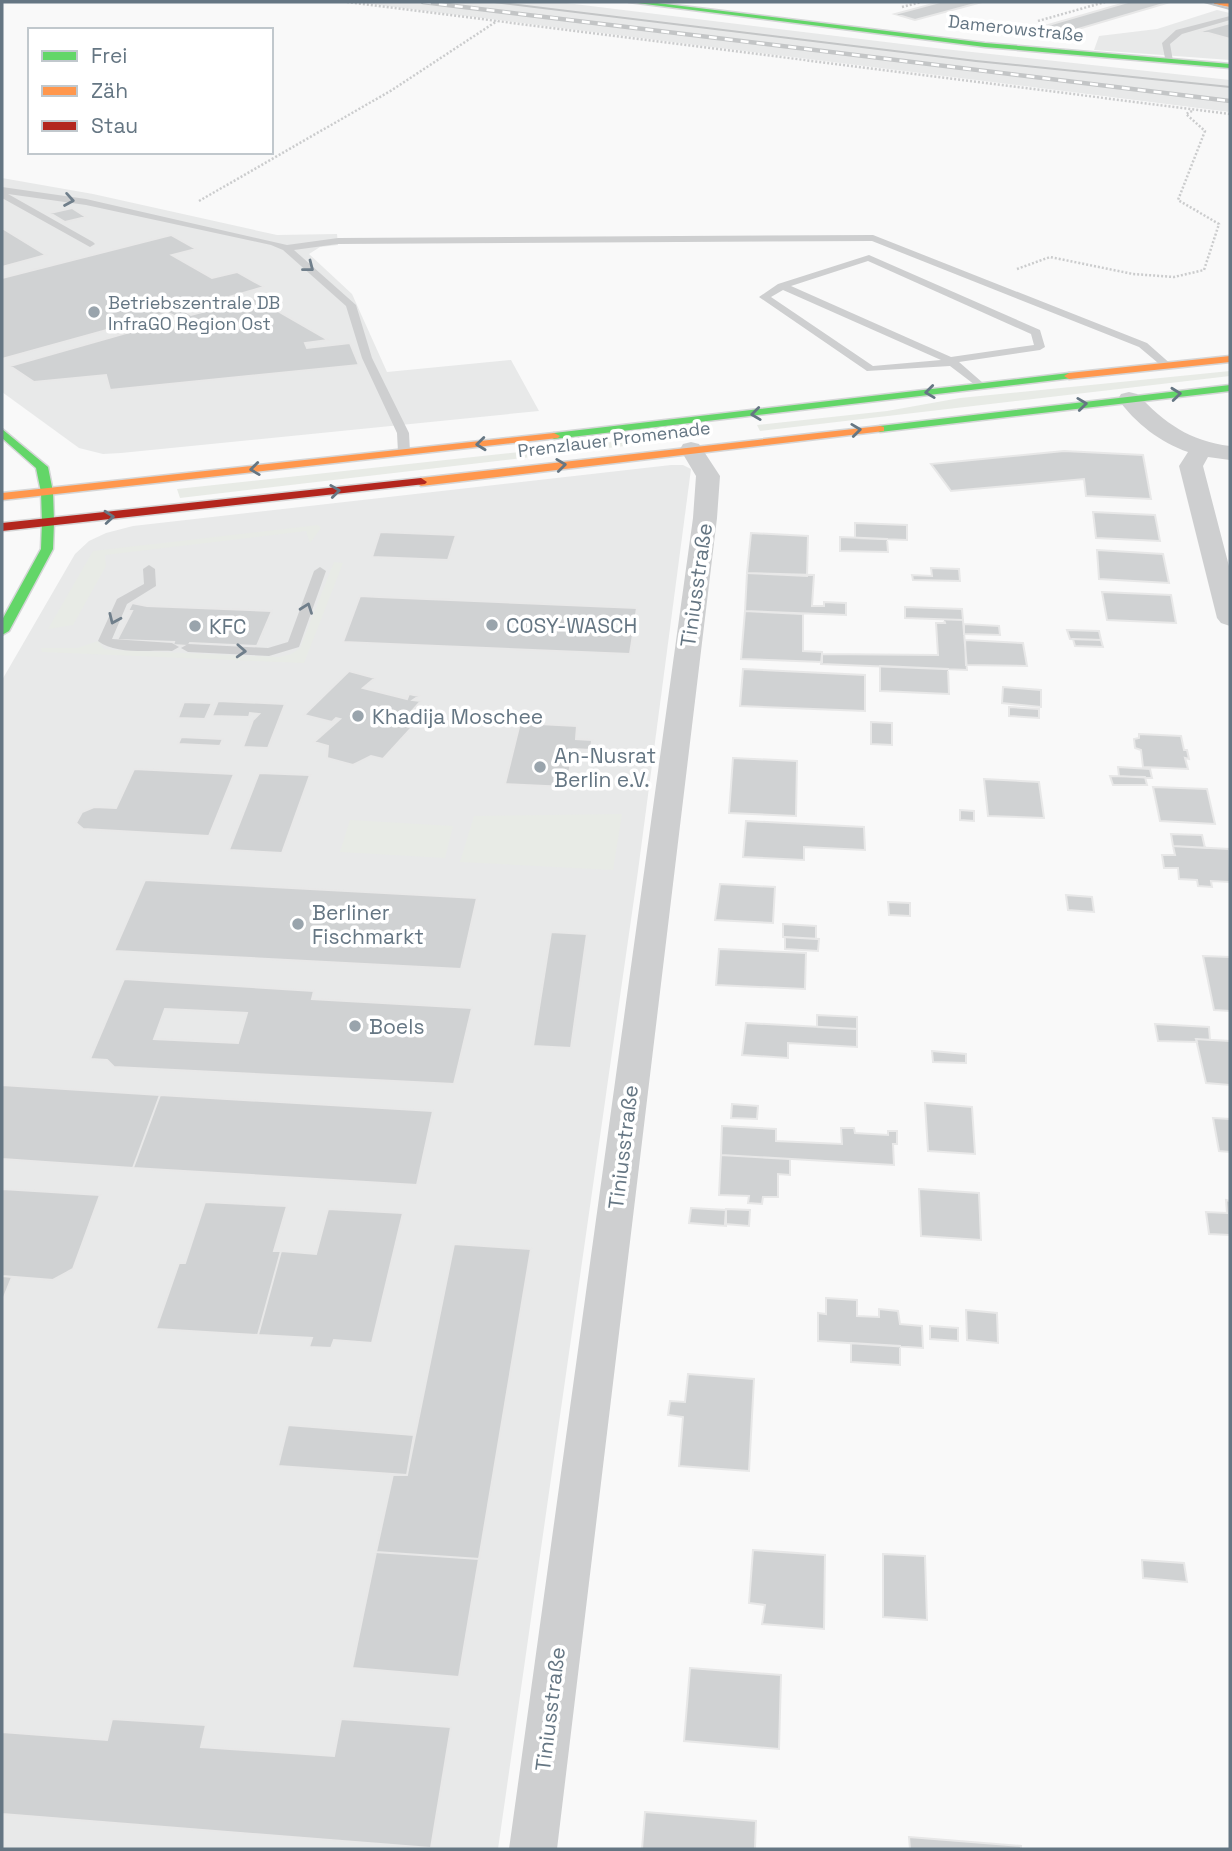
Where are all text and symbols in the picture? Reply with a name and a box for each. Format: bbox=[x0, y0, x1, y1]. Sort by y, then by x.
street label: Damerowstraße bbox=[947, 9, 1085, 47]
legend bbox=[28, 28, 273, 154]
text: Frei bbox=[91, 42, 127, 69]
text: Zäh bbox=[91, 77, 128, 104]
text: Stau bbox=[91, 112, 138, 139]
one-way arrow bbox=[63, 191, 75, 206]
one-way arrow bbox=[300, 259, 313, 271]
place label: Betriebszentrale DB InfraGO Region Ost bbox=[108, 291, 280, 335]
marker: Betriebszentrale DB InfraGO Region Ost bbox=[86, 304, 102, 320]
one-way arrow bbox=[924, 384, 936, 399]
one-way arrow bbox=[1171, 387, 1182, 402]
one-way arrow bbox=[1076, 397, 1088, 412]
one-way arrow bbox=[750, 406, 762, 421]
street label: Prenzlauer Promenade bbox=[516, 416, 712, 462]
one-way arrow bbox=[850, 423, 862, 438]
one-way arrow bbox=[475, 436, 486, 451]
one-way arrow bbox=[555, 457, 567, 472]
one-way arrow bbox=[249, 462, 261, 477]
one-way arrow bbox=[329, 484, 341, 499]
one-way arrow bbox=[104, 510, 115, 525]
street label: Tiniusstraße bbox=[674, 521, 718, 649]
one-way arrow bbox=[299, 602, 313, 614]
one-way arrow bbox=[108, 612, 122, 625]
place label: COSY-WASCH bbox=[506, 612, 637, 639]
place label: KFC bbox=[209, 613, 246, 640]
marker: COSY-WASCH bbox=[484, 617, 500, 633]
marker: KFC bbox=[187, 618, 203, 634]
one-way arrow bbox=[236, 643, 247, 658]
place label: Khadija Moschee bbox=[372, 703, 543, 730]
marker: Khadija Moschee bbox=[350, 708, 366, 724]
place label: An-Nusrat Berlin e.V. bbox=[554, 742, 656, 793]
marker: An-Nusrat Berlin e.V. bbox=[532, 759, 548, 775]
place label: Berliner Fischmarkt bbox=[312, 899, 424, 950]
marker: Berliner Fischmarkt bbox=[290, 916, 306, 932]
place label: Boels bbox=[369, 1013, 425, 1040]
marker: Boels bbox=[347, 1018, 363, 1034]
street label: Tiniusstraße bbox=[602, 1083, 644, 1211]
street label: Tiniusstraße bbox=[529, 1645, 571, 1773]

